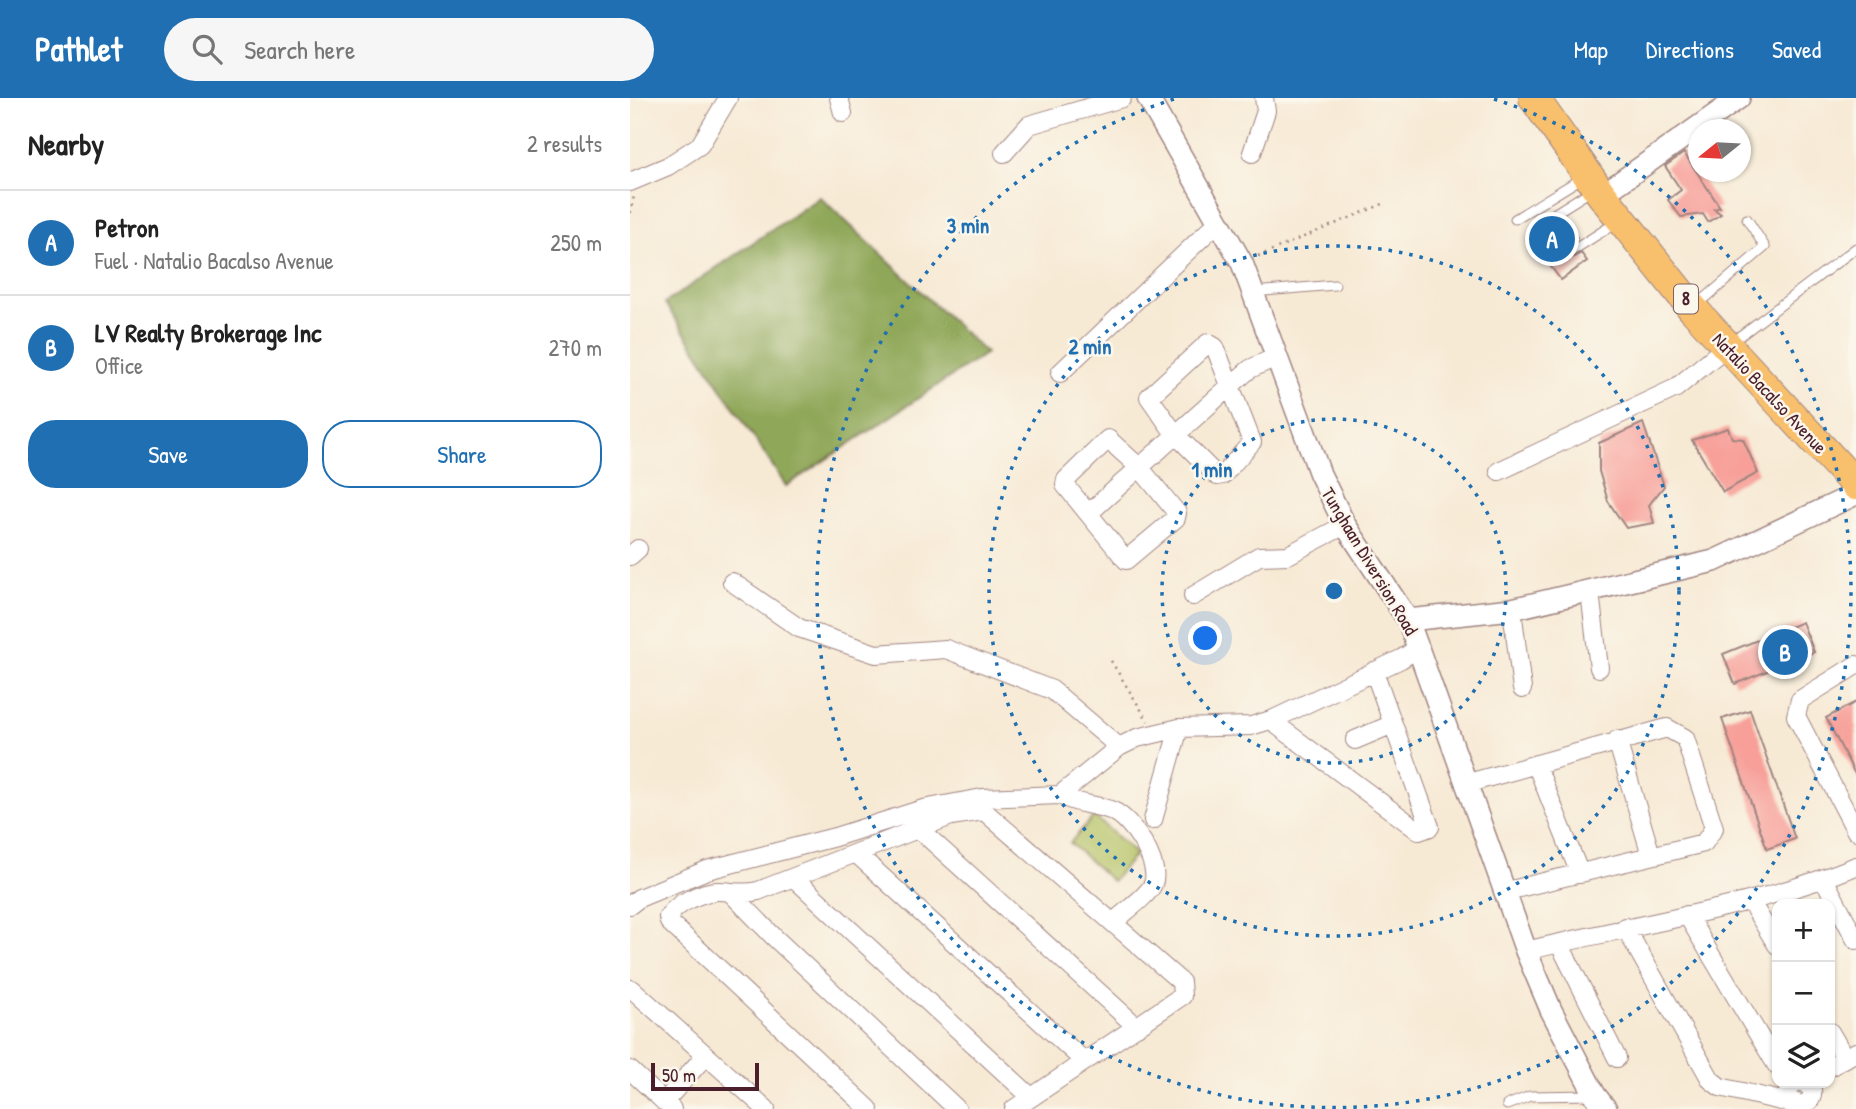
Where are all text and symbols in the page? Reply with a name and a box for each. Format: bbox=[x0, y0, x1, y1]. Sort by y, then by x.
search box bbox=[164, 18, 654, 81]
text: Pathlet bbox=[35, 27, 122, 71]
icon: search bbox=[188, 30, 226, 68]
text: Search here bbox=[244, 32, 355, 67]
text: Map bbox=[1574, 33, 1608, 65]
text: Directions bbox=[1646, 33, 1734, 65]
text: Saved bbox=[1772, 33, 1821, 65]
north arrow bbox=[1688, 119, 1751, 182]
text: Nearby bbox=[28, 124, 104, 164]
text: 2 results bbox=[527, 128, 602, 159]
text: Petron bbox=[95, 210, 159, 245]
text: 3 min bbox=[947, 211, 989, 240]
pin: A bbox=[1529, 213, 1575, 265]
text: A bbox=[45, 227, 57, 258]
text: 250 m bbox=[550, 227, 602, 258]
text: Fuel · Natalio Bacalso Avenue bbox=[95, 245, 334, 276]
road number: 8 bbox=[1674, 284, 1698, 314]
text: LV Realty Brokerage Inc bbox=[95, 315, 321, 350]
street label: Natalio Bacalso Avenue bbox=[1707, 327, 1833, 460]
text: B bbox=[45, 332, 57, 363]
text: 270 m bbox=[549, 332, 602, 363]
text: 2 min bbox=[1068, 332, 1112, 361]
text: Office bbox=[95, 350, 143, 381]
button: Save bbox=[28, 420, 308, 488]
button: Share bbox=[322, 420, 602, 488]
text: 1 min bbox=[1192, 455, 1232, 484]
street label: Tunghaan Diversion Road bbox=[1315, 482, 1425, 640]
centre of rings bbox=[1322, 579, 1346, 603]
your location bbox=[1188, 621, 1222, 655]
pin: B bbox=[1762, 626, 1808, 678]
map controls bbox=[1772, 899, 1835, 1088]
button: + bbox=[1772, 899, 1835, 962]
button: − bbox=[1772, 962, 1835, 1025]
button: layers bbox=[1772, 1025, 1835, 1088]
scale bar bbox=[651, 1060, 760, 1092]
text: 50 m bbox=[662, 1062, 696, 1088]

